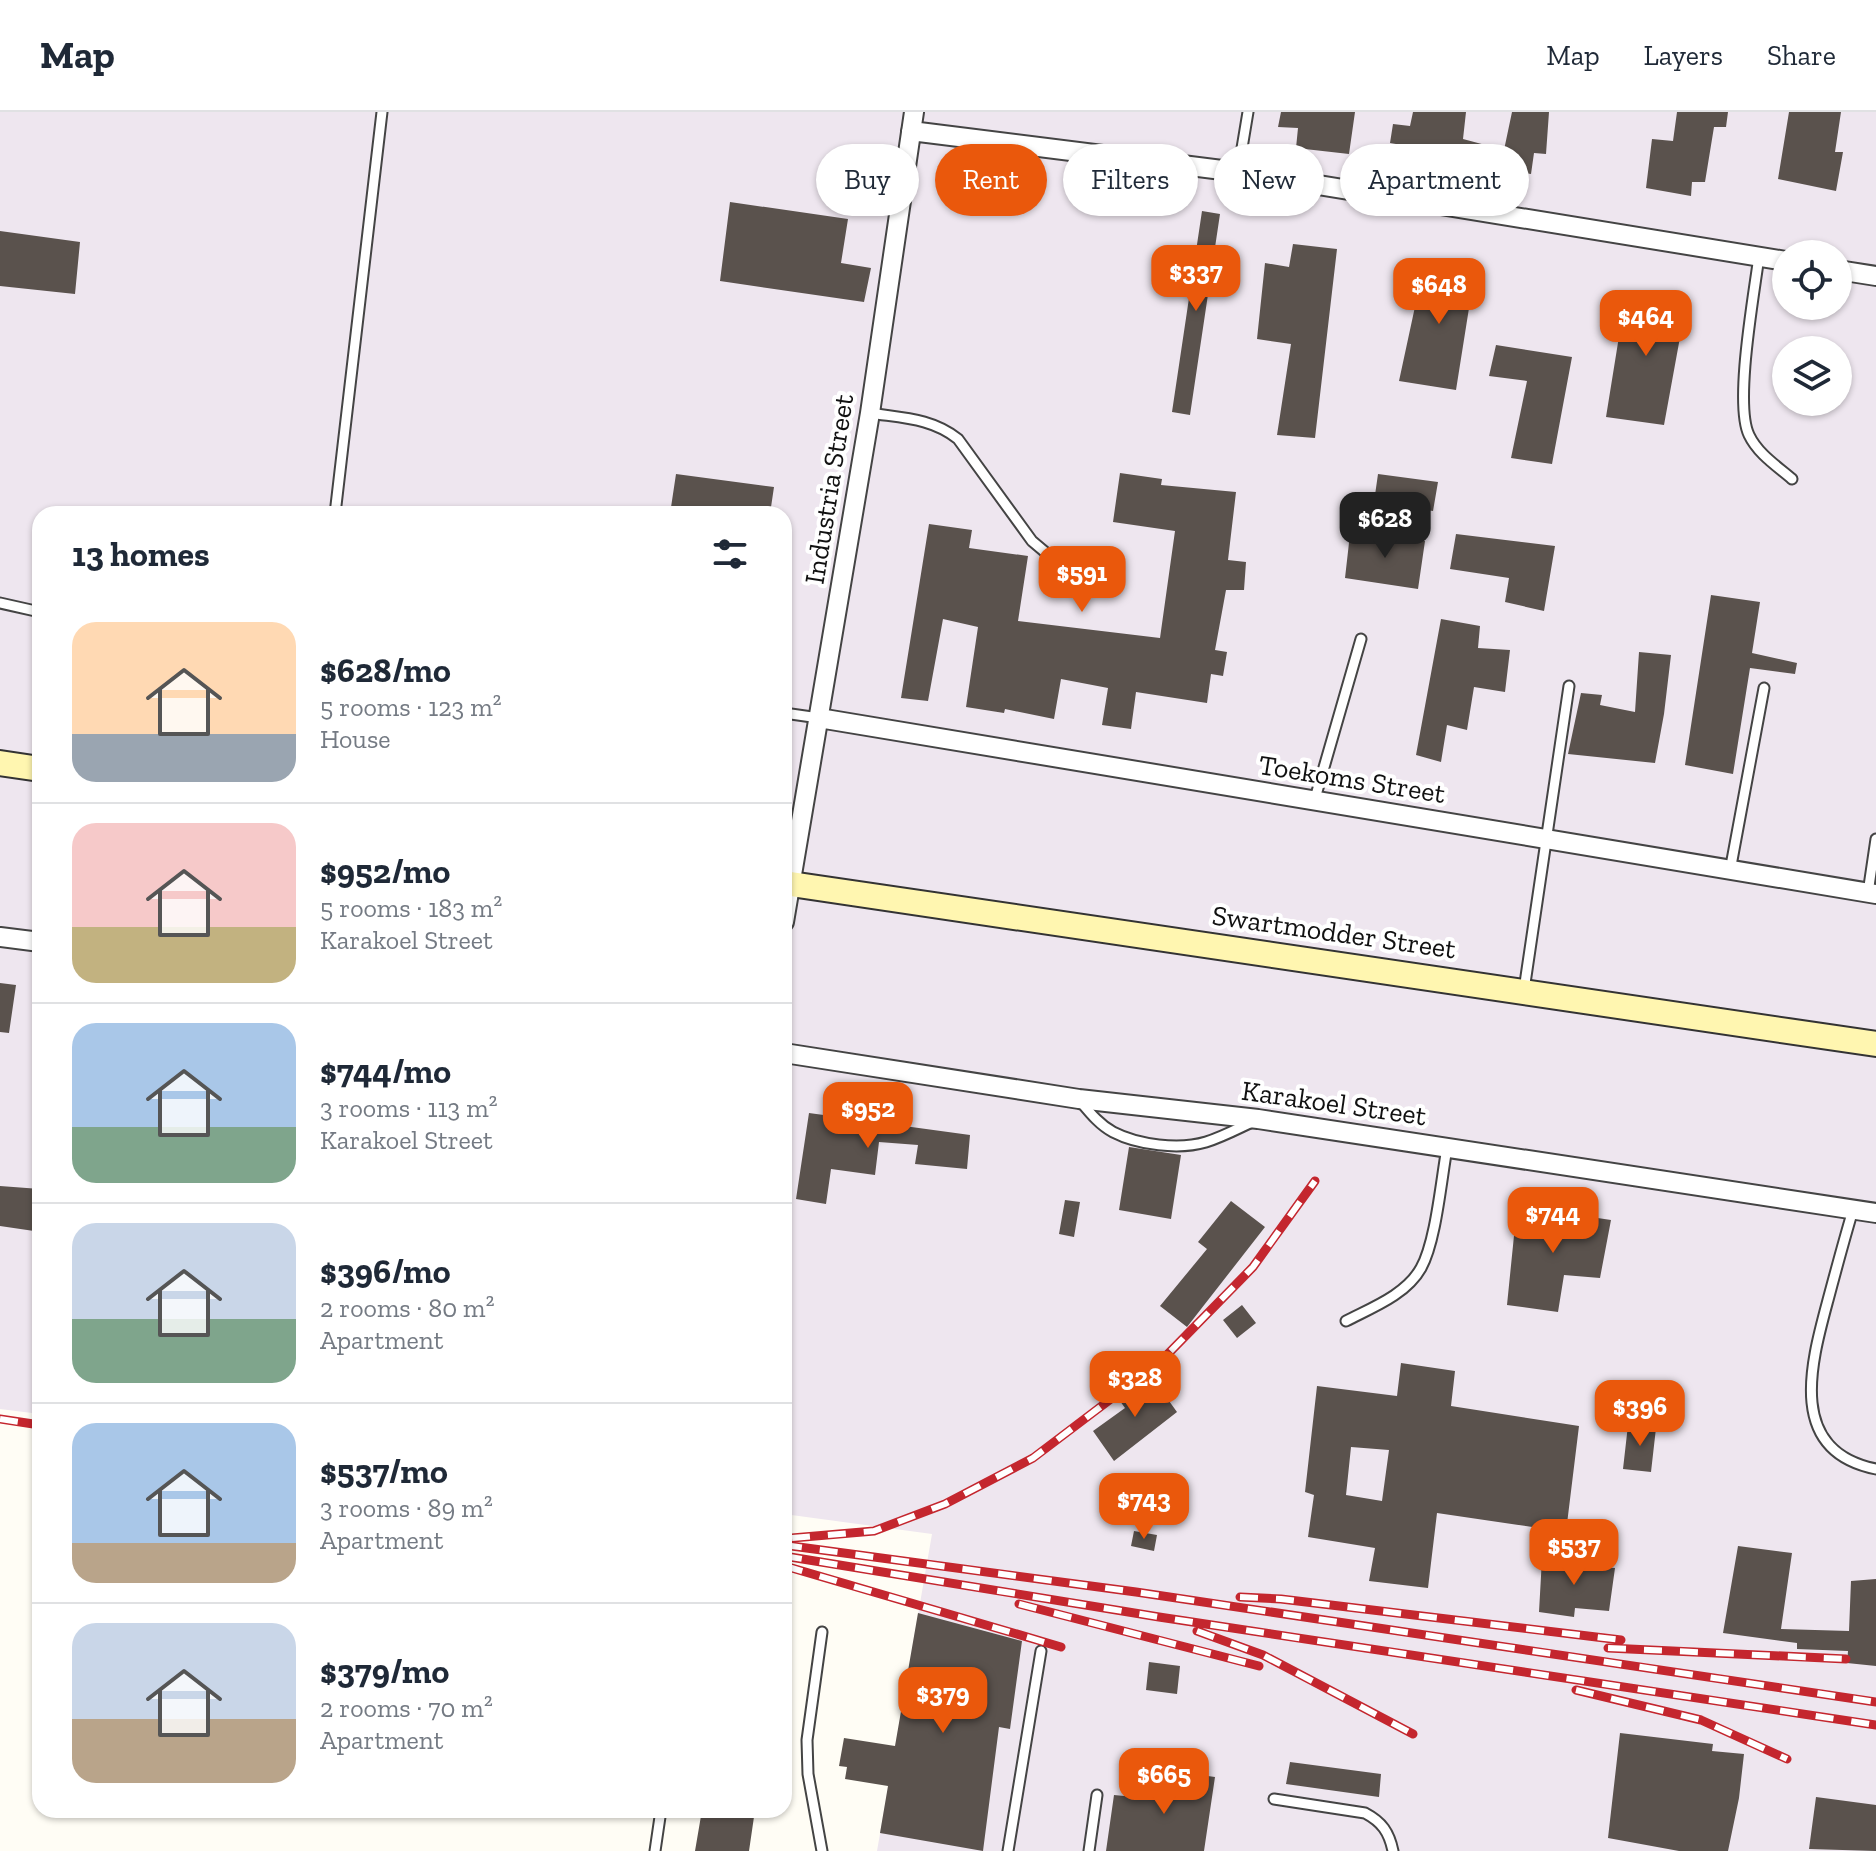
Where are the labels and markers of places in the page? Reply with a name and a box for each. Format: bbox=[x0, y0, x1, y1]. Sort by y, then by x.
pin: $337 bbox=[1149, 245, 1243, 313]
pin: $648 bbox=[1392, 258, 1486, 326]
pin: $464 bbox=[1599, 290, 1693, 358]
pin: $628 bbox=[1338, 492, 1432, 560]
pin: $591 bbox=[1035, 546, 1129, 614]
pin: $952 bbox=[821, 1082, 915, 1150]
pin: $744 bbox=[1506, 1187, 1600, 1255]
pin: $328 bbox=[1088, 1351, 1182, 1419]
pin: $396 bbox=[1593, 1380, 1687, 1448]
pin: $743 bbox=[1097, 1473, 1191, 1541]
pin: $537 bbox=[1527, 1519, 1621, 1587]
pin: $379 bbox=[896, 1667, 990, 1735]
pin: $665 bbox=[1117, 1748, 1211, 1816]

